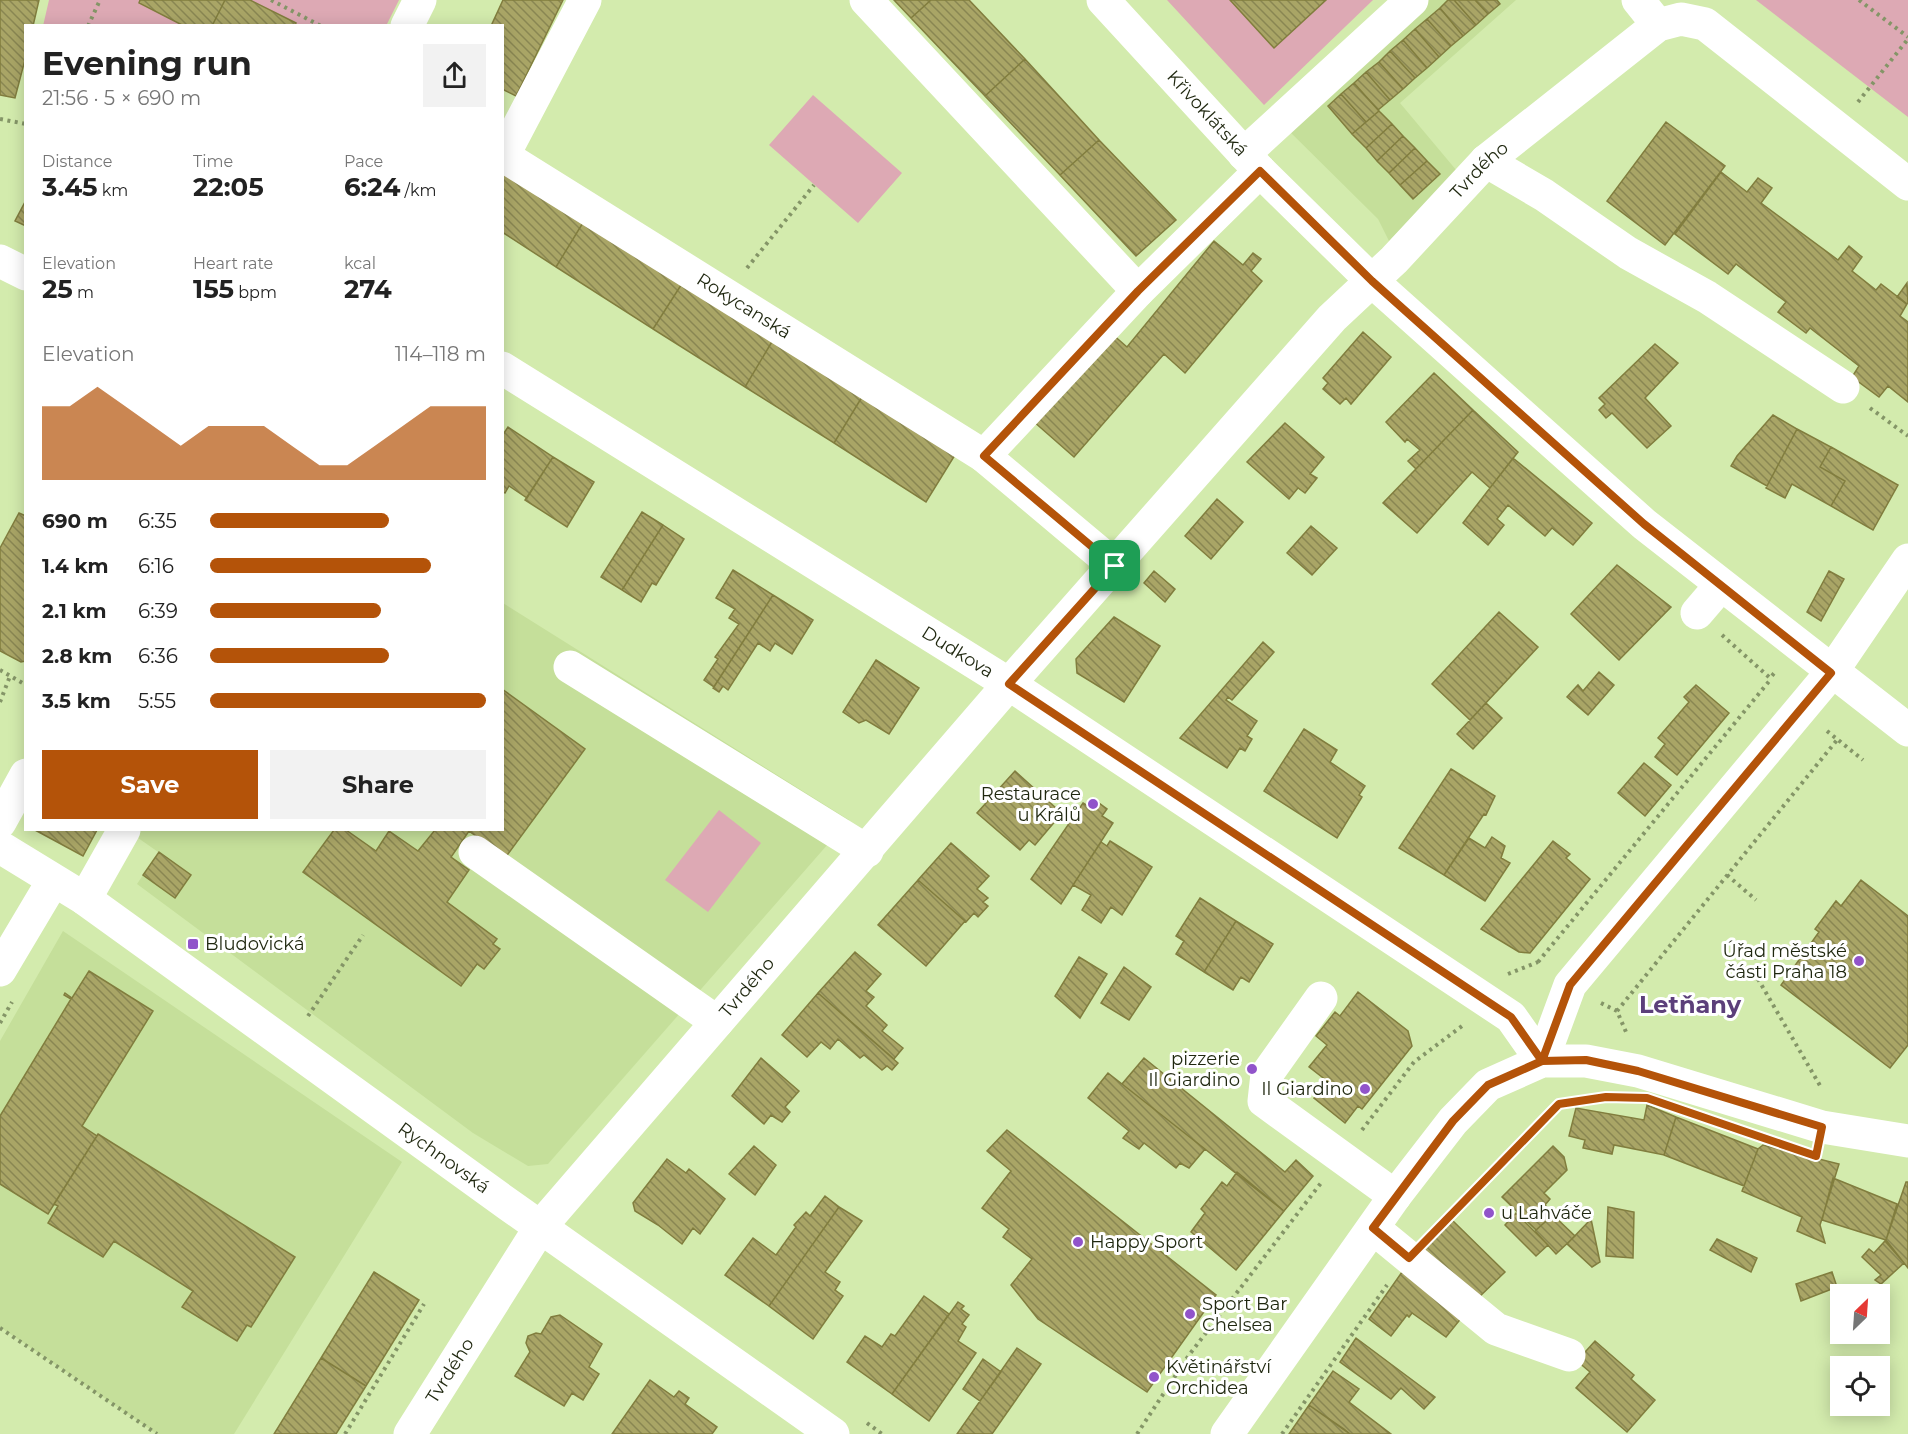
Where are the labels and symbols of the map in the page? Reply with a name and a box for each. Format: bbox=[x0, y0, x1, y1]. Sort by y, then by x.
street label: Křivoklátská bbox=[1162, 66, 1252, 161]
street label: Tvrdého bbox=[1446, 137, 1513, 203]
street label: Rokycanská bbox=[692, 268, 795, 344]
pin bbox=[1089, 540, 1140, 591]
street label: Dudkova bbox=[918, 621, 998, 683]
place label: Restaurace u Králů bbox=[981, 783, 1081, 826]
marker: Restaurace u Králů bbox=[1086, 797, 1100, 811]
place label: Bludovická bbox=[205, 933, 305, 955]
marker: Bludovická bbox=[186, 937, 200, 951]
place label: Úřad městské části Praha 18 bbox=[1723, 940, 1847, 983]
street label: Tvrdého bbox=[715, 953, 779, 1022]
marker: Úřad městské části Praha 18 bbox=[1852, 954, 1866, 968]
district label: Letňany bbox=[1639, 990, 1742, 1019]
place label: pizzerie Il Giardino bbox=[1148, 1048, 1240, 1091]
marker: pizzerie Il Giardino bbox=[1245, 1062, 1259, 1076]
place label: Il Giardino bbox=[1261, 1078, 1353, 1100]
marker: Il Giardino bbox=[1358, 1082, 1372, 1096]
street label: Rychnovská bbox=[394, 1117, 494, 1198]
place label: u Lahváče bbox=[1501, 1202, 1592, 1224]
marker: u Lahváče bbox=[1482, 1206, 1496, 1220]
place label: Happy Sport bbox=[1090, 1231, 1203, 1253]
marker: Happy Sport bbox=[1071, 1235, 1085, 1249]
north arrow bbox=[1830, 1284, 1890, 1344]
place label: Sport Bar Chelsea bbox=[1202, 1293, 1287, 1336]
marker: Sport Bar Chelsea bbox=[1183, 1307, 1197, 1321]
street label: Tvrdého bbox=[421, 1334, 479, 1407]
place label: Květinářství Orchidea bbox=[1166, 1356, 1272, 1399]
marker: Květinářství Orchidea bbox=[1147, 1370, 1161, 1384]

